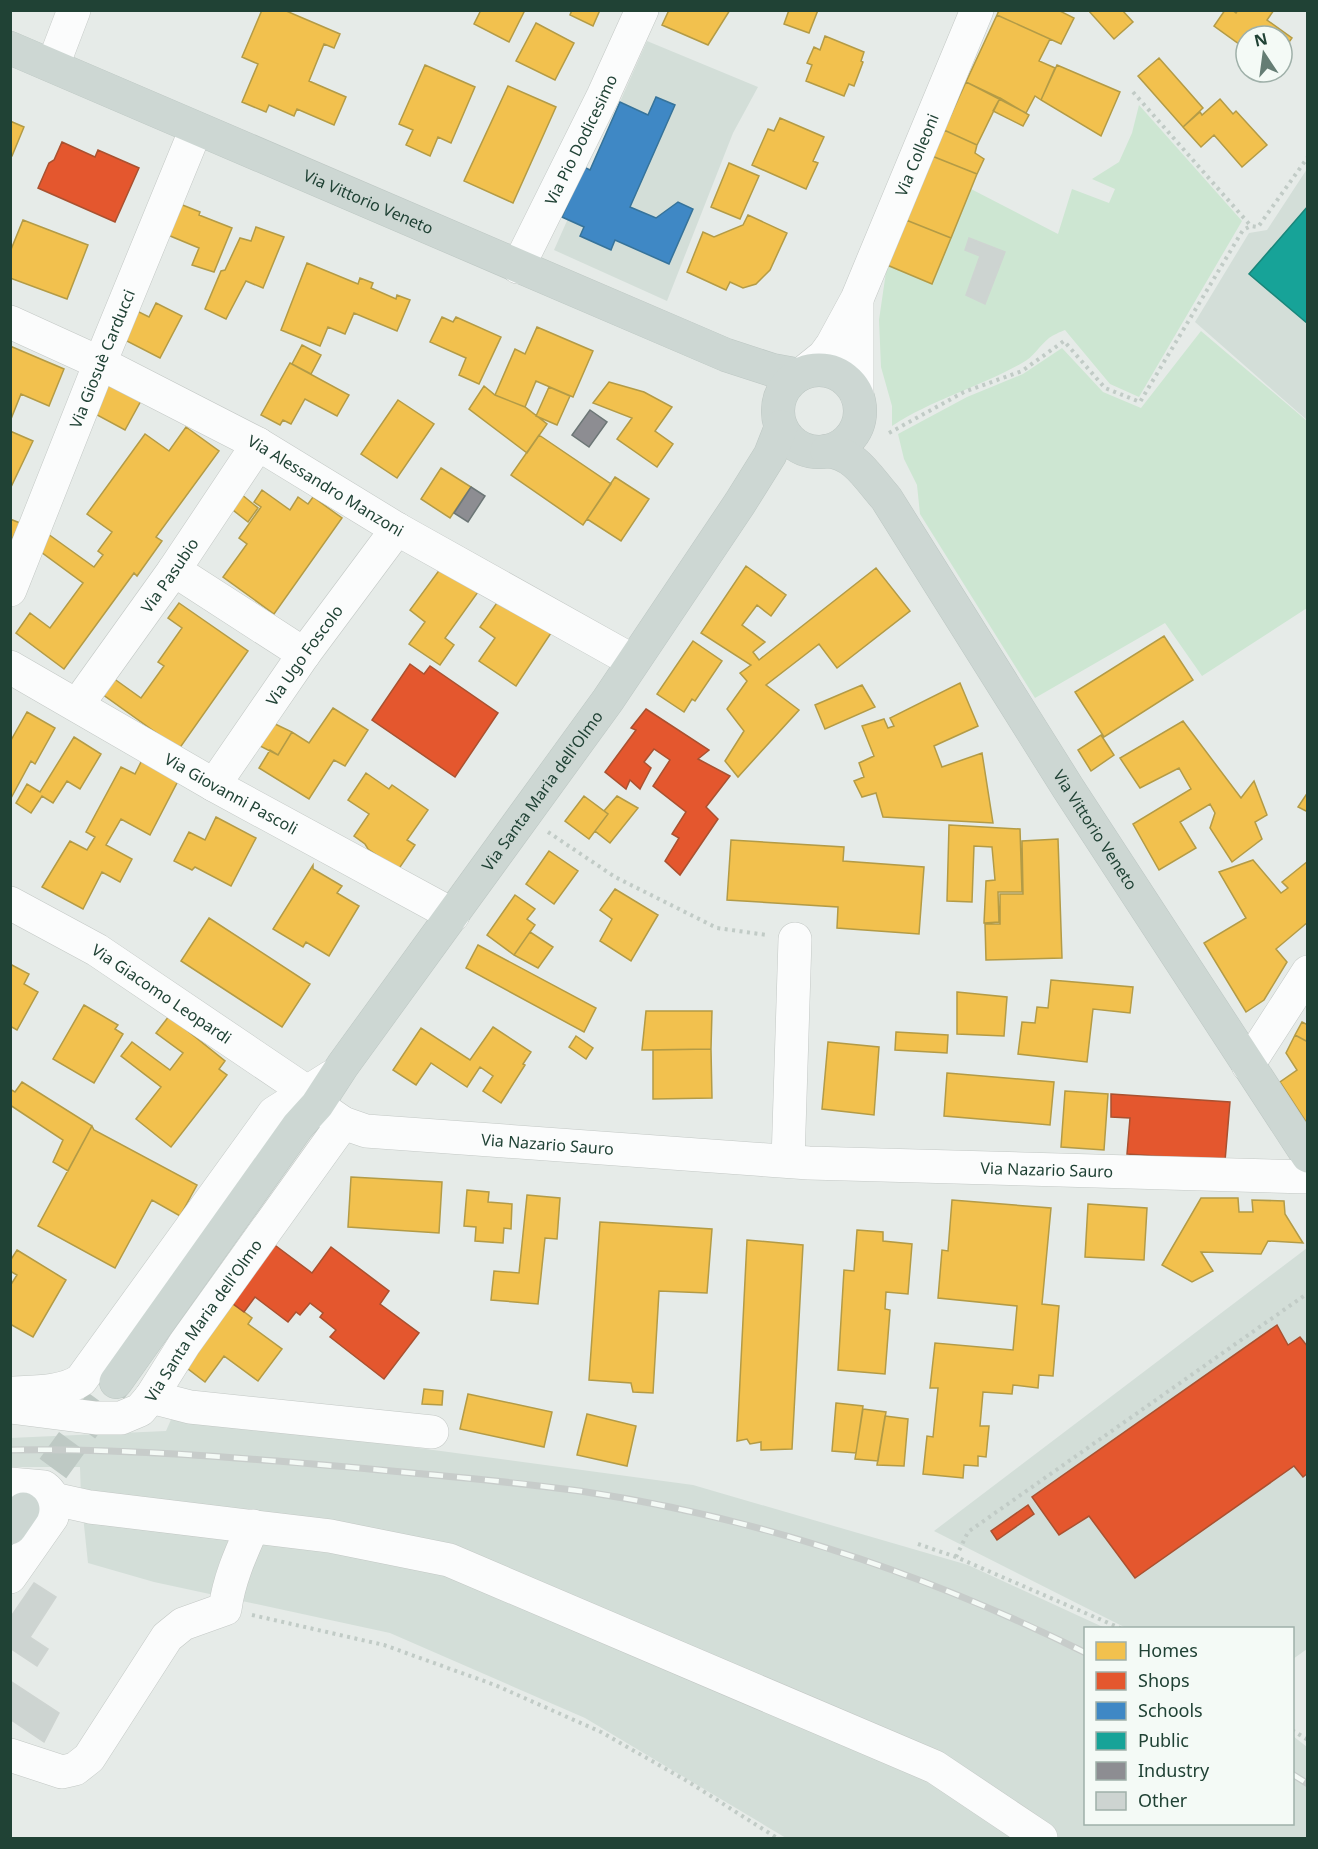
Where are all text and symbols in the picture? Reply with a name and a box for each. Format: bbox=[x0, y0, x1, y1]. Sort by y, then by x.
north arrow bbox=[1234, 24, 1294, 84]
text: N bbox=[1252, 27, 1269, 52]
street label: Via Pio Dodicesimo bbox=[539, 71, 622, 209]
street label: Via Colleoni bbox=[890, 110, 944, 200]
street label: Via Vittorio Veneto bbox=[300, 164, 437, 239]
street label: Via Giosuè Carducci bbox=[64, 286, 140, 431]
street label: Via Alessandro Manzoni bbox=[244, 430, 408, 542]
street label: Via Pasubio bbox=[136, 533, 203, 617]
street label: Via Ugo Foscolo bbox=[261, 600, 348, 710]
street label: Via Santa Maria dell'Olmo bbox=[476, 706, 608, 875]
street label: Via Giovanni Pascoli bbox=[161, 748, 302, 840]
street label: Via Vittorio Veneto bbox=[1048, 765, 1142, 894]
street label: Via Giacomo Leopardi bbox=[88, 939, 236, 1049]
street label: Via Nazario Sauro bbox=[481, 1128, 615, 1160]
street label: Via Nazario Sauro bbox=[980, 1157, 1113, 1183]
street label: Via Santa Maria dell'Olmo bbox=[140, 1235, 267, 1406]
legend bbox=[1084, 1627, 1294, 1825]
text: Homes bbox=[1138, 1638, 1198, 1662]
text: Shops bbox=[1138, 1668, 1190, 1692]
text: Schools bbox=[1138, 1698, 1203, 1722]
text: Public bbox=[1138, 1728, 1189, 1752]
text: Industry bbox=[1138, 1758, 1210, 1782]
text: Other bbox=[1138, 1788, 1188, 1812]

